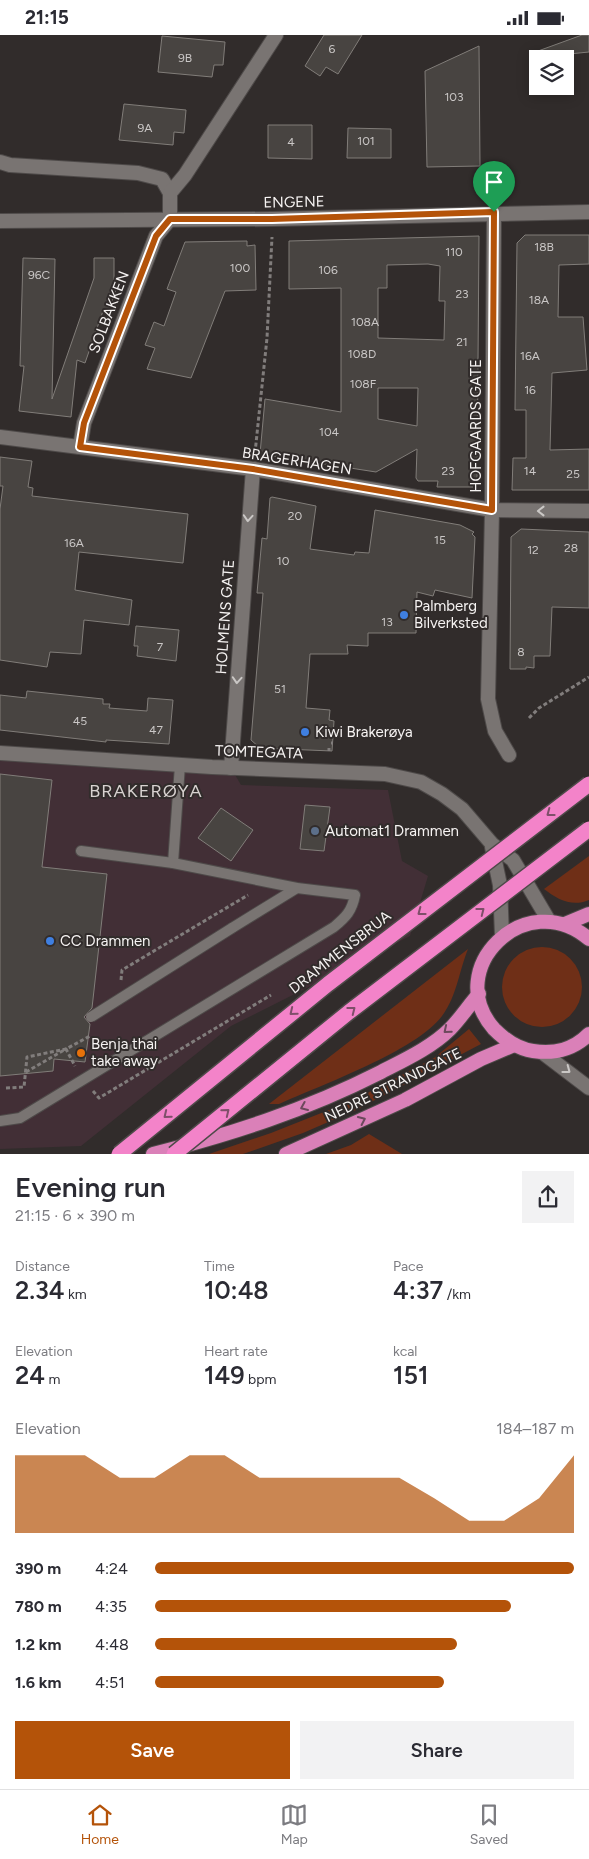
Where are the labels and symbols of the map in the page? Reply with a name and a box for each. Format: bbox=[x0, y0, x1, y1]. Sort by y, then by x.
house number: 6 bbox=[329, 42, 336, 56]
house number: 9B bbox=[178, 51, 192, 65]
house number: 103 bbox=[444, 90, 464, 104]
house number: 9A bbox=[138, 121, 152, 135]
house number: 101 bbox=[357, 134, 375, 148]
house number: 4 bbox=[287, 135, 295, 149]
pin bbox=[473, 161, 515, 212]
street label: ENGENE bbox=[263, 192, 325, 212]
house number: 18B bbox=[534, 240, 554, 254]
house number: 110 bbox=[445, 245, 463, 259]
house number: 100 bbox=[230, 261, 250, 275]
house number: 106 bbox=[318, 263, 338, 277]
house number: 96C bbox=[28, 268, 50, 282]
street label: SOLBAKKEN bbox=[85, 268, 133, 356]
house number: 23 bbox=[455, 287, 469, 301]
house number: 18A bbox=[529, 293, 549, 307]
house number: 108A bbox=[351, 315, 379, 329]
house number: 21 bbox=[456, 335, 468, 349]
house number: 108D bbox=[348, 347, 376, 361]
house number: 16A bbox=[520, 349, 540, 363]
street label: HOFGAARDS GATE bbox=[467, 359, 485, 493]
house number: 108F bbox=[350, 377, 377, 391]
house number: 16 bbox=[524, 383, 536, 397]
house number: 104 bbox=[319, 425, 340, 439]
street label: BRAGERHAGEN bbox=[241, 443, 353, 479]
house number: 23 bbox=[441, 464, 455, 478]
house number: 14 bbox=[524, 464, 537, 478]
house number: 25 bbox=[566, 467, 580, 481]
one-way arrow bbox=[536, 506, 544, 516]
house number: 20 bbox=[288, 509, 303, 523]
one-way arrow bbox=[243, 514, 254, 522]
house number: 15 bbox=[434, 533, 446, 547]
house number: 16A bbox=[64, 536, 84, 550]
house number: 28 bbox=[564, 541, 578, 555]
house number: 12 bbox=[527, 543, 539, 557]
house number: 10 bbox=[277, 554, 290, 568]
street label: HOLMENS GATE bbox=[212, 559, 238, 675]
place label: Palmberg Bilverksted bbox=[414, 597, 488, 632]
marker: Palmberg Bilverksted bbox=[398, 609, 410, 621]
house number: 13 bbox=[381, 615, 393, 629]
house number: 7 bbox=[157, 640, 164, 654]
house number: 8 bbox=[517, 645, 525, 659]
one-way arrow bbox=[231, 676, 242, 684]
house number: 51 bbox=[274, 682, 286, 696]
house number: 45 bbox=[73, 714, 87, 728]
house number: 47 bbox=[149, 723, 163, 737]
place label: Kiwi Brakerøya bbox=[315, 723, 413, 741]
marker: Kiwi Brakerøya bbox=[299, 726, 311, 738]
street label: TOMTEGATA bbox=[214, 741, 304, 763]
district label: BRAKERØYA bbox=[89, 780, 203, 802]
one-way arrow bbox=[547, 808, 556, 816]
place label: Automat1 Drammen bbox=[325, 822, 459, 840]
marker: Automat1 Drammen bbox=[309, 825, 321, 837]
one-way arrow bbox=[417, 906, 426, 915]
street label: DRAMMENSBRUA bbox=[285, 907, 395, 997]
one-way arrow bbox=[475, 908, 484, 916]
place label: CC Drammen bbox=[60, 932, 150, 950]
marker: CC Drammen bbox=[44, 935, 56, 947]
one-way arrow bbox=[290, 1007, 299, 1015]
one-way arrow bbox=[347, 1007, 356, 1016]
one-way arrow bbox=[443, 1025, 452, 1034]
place label: Benja thai take away bbox=[91, 1035, 158, 1070]
street label: NEDRE STRANDGATE bbox=[322, 1044, 464, 1126]
marker: Benja thai take away bbox=[75, 1047, 87, 1059]
one-way arrow bbox=[561, 1064, 571, 1073]
one-way arrow bbox=[300, 1101, 309, 1112]
one-way arrow bbox=[163, 1109, 172, 1118]
one-way arrow bbox=[220, 1110, 229, 1118]
one-way arrow bbox=[357, 1116, 366, 1126]

